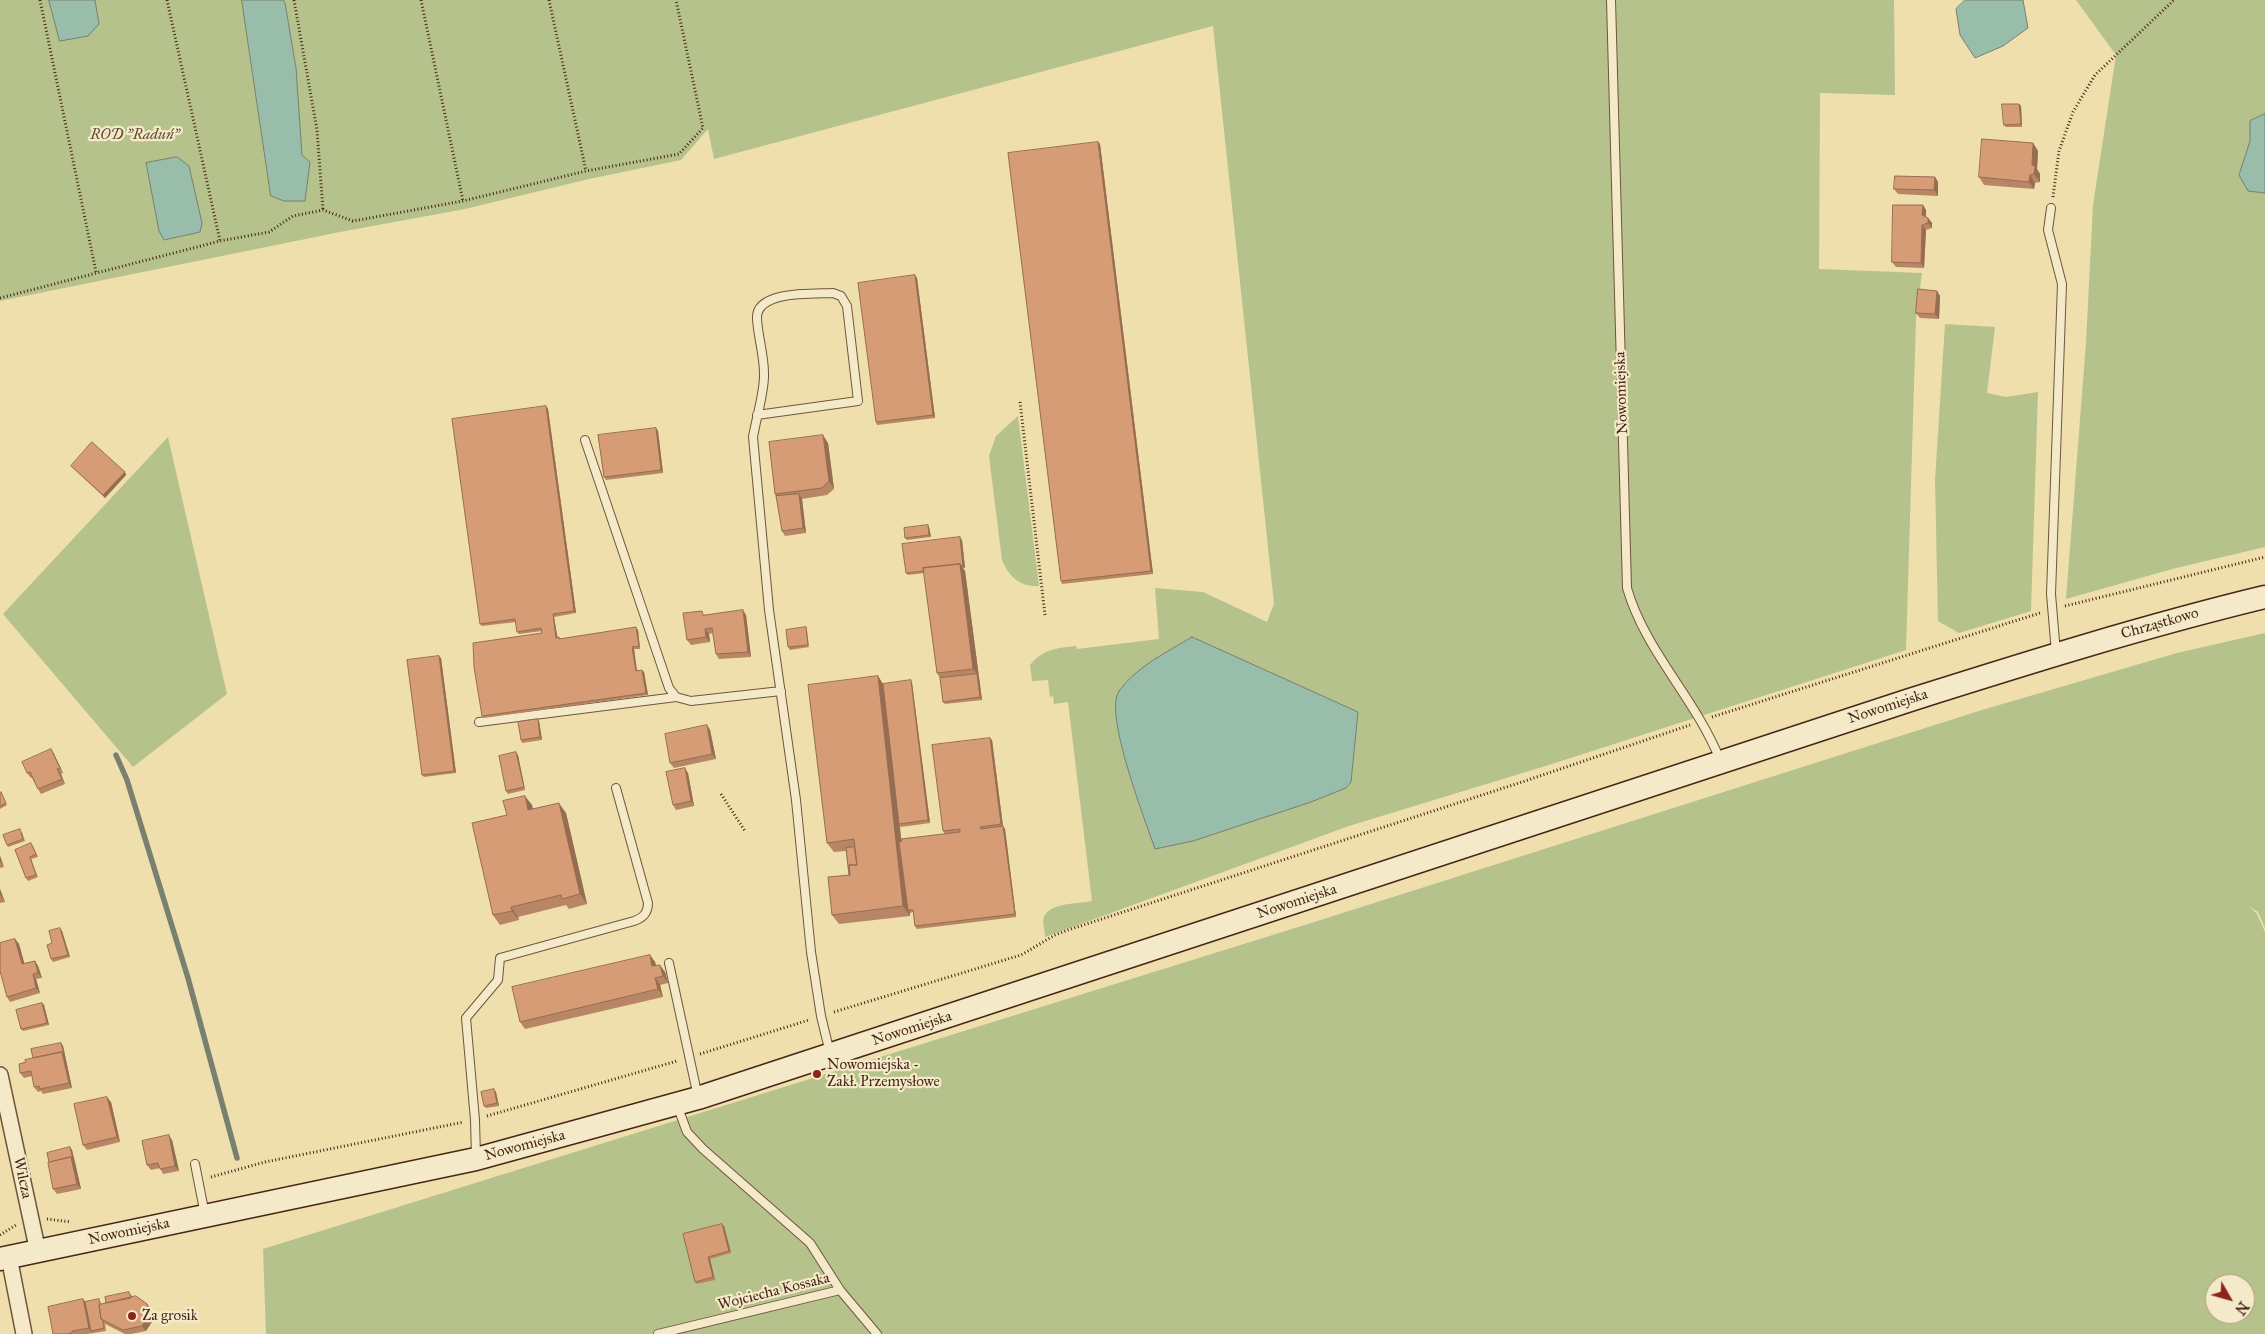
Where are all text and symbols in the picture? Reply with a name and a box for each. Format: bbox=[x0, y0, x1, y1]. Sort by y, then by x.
park label: ROD "Raduń" bbox=[90, 126, 180, 144]
street label: Nowomiejska bbox=[1612, 351, 1632, 435]
street label: Chrząstkowo bbox=[2119, 604, 2201, 644]
street label: Nowomiejska bbox=[1846, 686, 1930, 728]
street label: Nowomiejska bbox=[1255, 881, 1339, 923]
street label: Nowomiejska bbox=[870, 1008, 954, 1050]
place label: Nowomiejska - Zakł. Przemysłowe bbox=[827, 1056, 940, 1091]
marker: Nowomiejska - Zakł. Przemysłowe bbox=[811, 1068, 823, 1080]
street label: Nowomiejska bbox=[483, 1127, 567, 1165]
street label: Wilcza bbox=[9, 1156, 35, 1200]
street label: Nowomiejska bbox=[87, 1215, 171, 1249]
street label: Wojciecha Kossaka bbox=[716, 1269, 832, 1315]
north arrow bbox=[2205, 1274, 2255, 1324]
text: N bbox=[2231, 1298, 2252, 1318]
place label: Za grosik bbox=[142, 1307, 198, 1325]
marker: Za grosik bbox=[126, 1310, 138, 1322]

